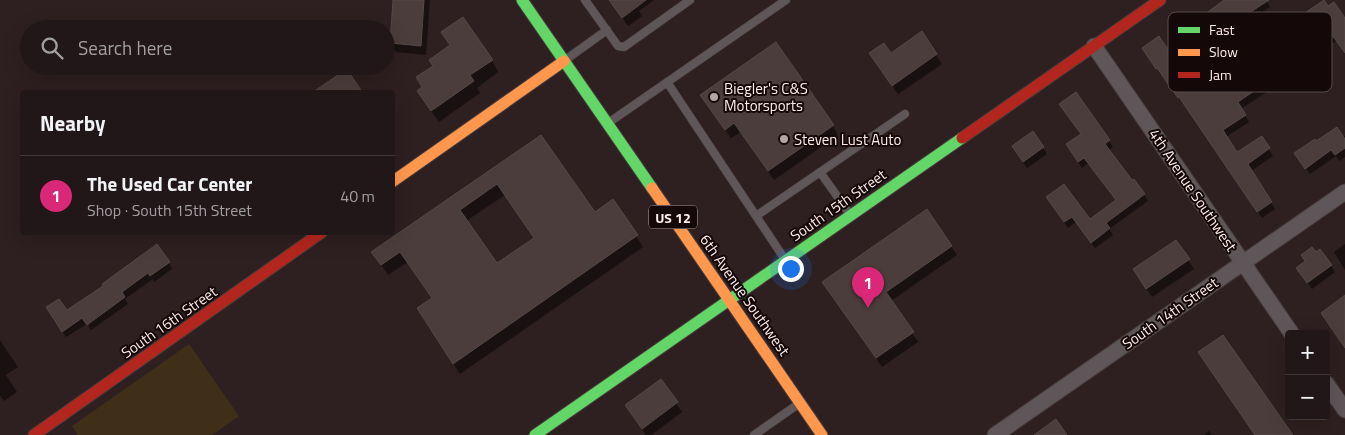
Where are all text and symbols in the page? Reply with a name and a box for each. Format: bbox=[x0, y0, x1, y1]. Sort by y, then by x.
legend bbox=[1168, 12, 1332, 92]
text: Fast bbox=[1209, 19, 1234, 40]
search box bbox=[20, 20, 395, 75]
text: Search here bbox=[78, 33, 172, 62]
icon: search bbox=[38, 34, 66, 62]
text: Slow bbox=[1209, 41, 1238, 62]
text: Jam bbox=[1209, 64, 1232, 85]
place label: Biegler's C&S Motorsports bbox=[724, 77, 808, 117]
marker: Biegler's C&S Motorsports bbox=[708, 91, 720, 103]
text: Nearby bbox=[40, 107, 105, 139]
street label: 4th Avenue Southwest bbox=[1143, 124, 1243, 257]
place label: Steven Lust Auto bbox=[794, 128, 902, 151]
marker: Steven Lust Auto bbox=[778, 133, 790, 145]
street label: South 15th Street bbox=[785, 163, 891, 247]
text: The Used Car Center bbox=[87, 169, 252, 198]
text: 1 bbox=[52, 184, 60, 208]
text: 40 m bbox=[340, 184, 375, 208]
text: Shop · South 15th Street bbox=[87, 198, 252, 222]
road number: US 12 bbox=[649, 206, 697, 228]
street label: 6th Avenue Southwest bbox=[694, 230, 796, 361]
your location bbox=[778, 256, 804, 282]
pin: 1 bbox=[852, 267, 884, 308]
street label: South 14th Street bbox=[1117, 271, 1223, 355]
street label: South 16th Street bbox=[116, 280, 222, 364]
map controls bbox=[1285, 330, 1330, 420]
button: + bbox=[1285, 330, 1330, 375]
button: − bbox=[1285, 375, 1330, 420]

